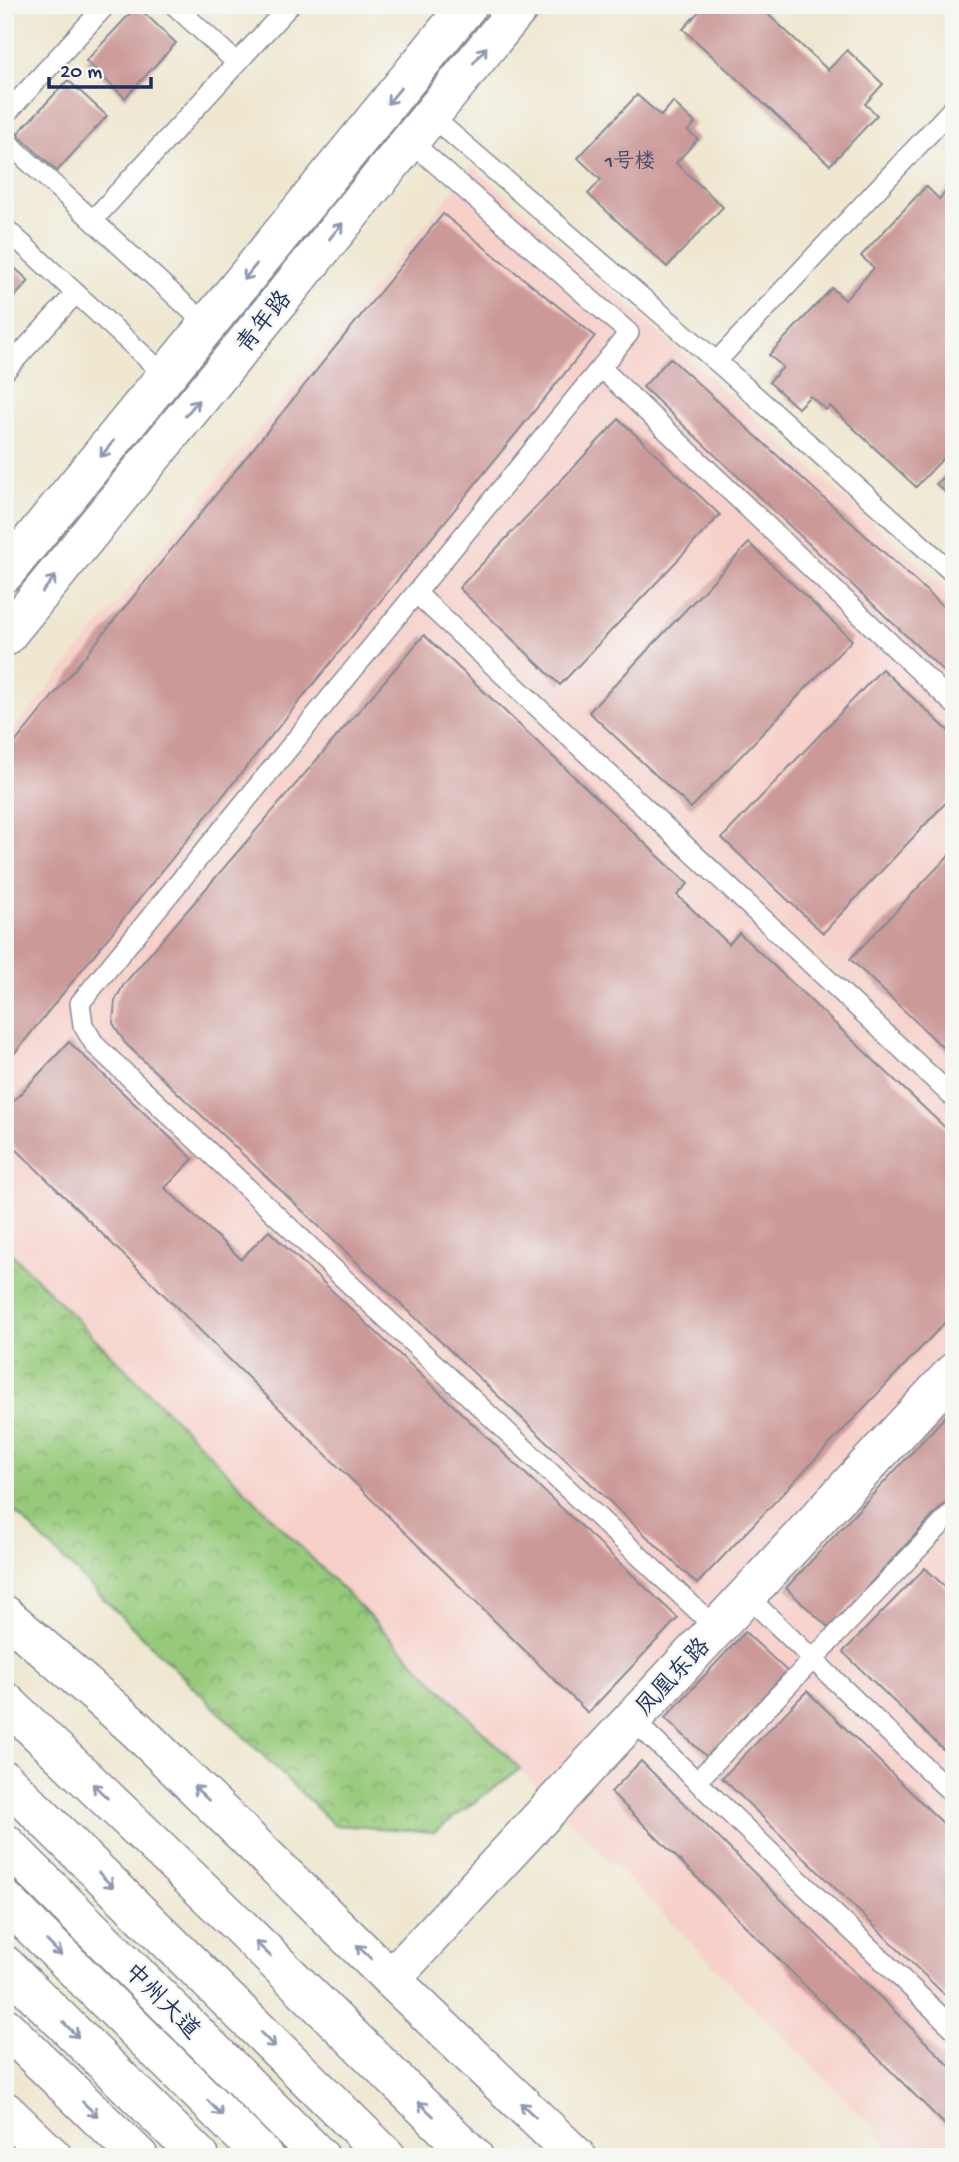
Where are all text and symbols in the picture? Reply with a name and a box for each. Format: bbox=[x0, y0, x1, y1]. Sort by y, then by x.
scale bar bbox=[49, 46, 150, 90]
one-way arrow bbox=[472, 47, 488, 65]
text: 20 m bbox=[60, 61, 102, 86]
one-way arrow bbox=[387, 87, 402, 105]
house number: 1号楼 bbox=[604, 149, 655, 176]
one-way arrow bbox=[329, 223, 344, 241]
one-way arrow bbox=[243, 263, 258, 281]
street label: 青年路 bbox=[230, 285, 300, 360]
one-way arrow bbox=[185, 399, 200, 417]
one-way arrow bbox=[99, 439, 115, 457]
one-way arrow bbox=[41, 575, 56, 593]
street label: 凤凰东路 bbox=[630, 1632, 718, 1723]
one-way arrow bbox=[92, 1783, 109, 1800]
one-way arrow bbox=[193, 1784, 210, 1801]
one-way arrow bbox=[97, 1871, 114, 1888]
one-way arrow bbox=[45, 1939, 62, 1956]
one-way arrow bbox=[255, 1941, 272, 1958]
one-way arrow bbox=[356, 1944, 373, 1961]
street label: 中州大道 bbox=[116, 1958, 205, 2047]
one-way arrow bbox=[63, 2021, 80, 2038]
one-way arrow bbox=[260, 2031, 277, 2048]
one-way arrow bbox=[81, 2100, 98, 2117]
one-way arrow bbox=[206, 2100, 223, 2117]
one-way arrow bbox=[418, 2101, 435, 2118]
one-way arrow bbox=[520, 2101, 537, 2118]

